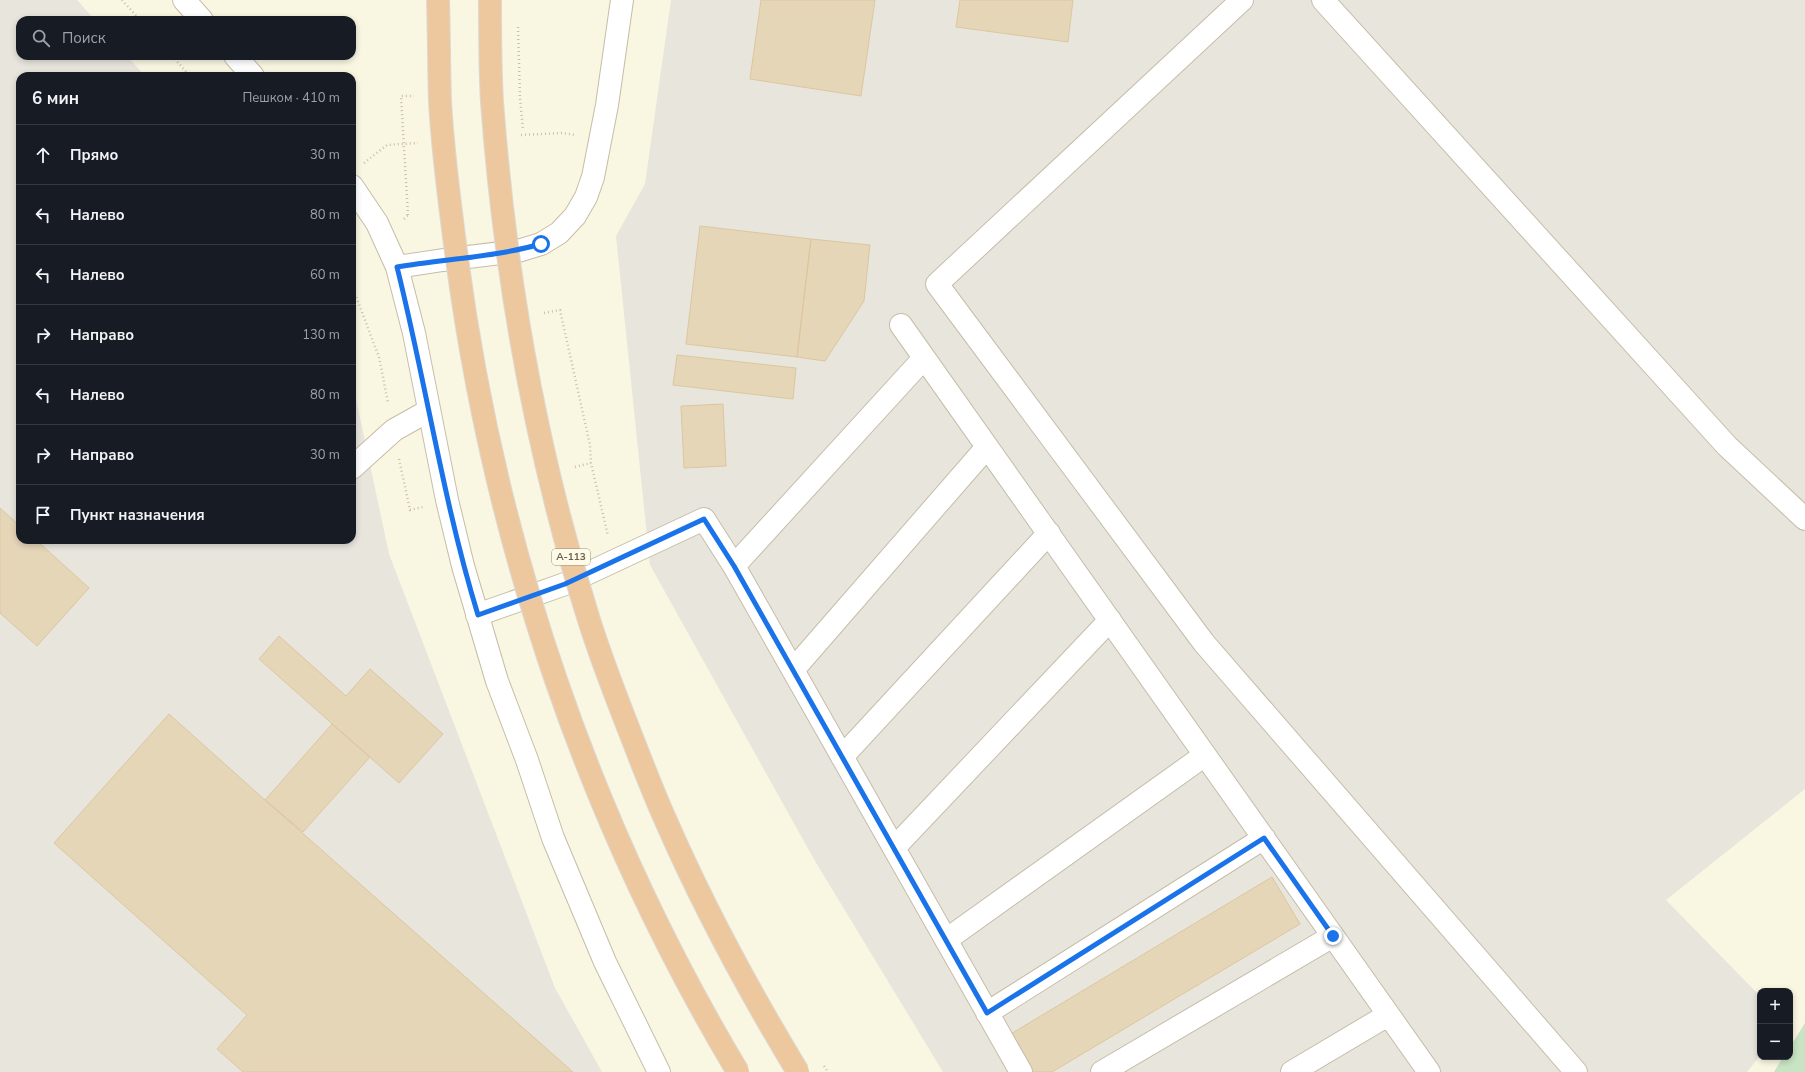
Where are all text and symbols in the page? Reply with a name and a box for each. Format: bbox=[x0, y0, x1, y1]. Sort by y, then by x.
search box bbox=[16, 16, 356, 60]
icon: search bbox=[30, 27, 52, 49]
text: Поиск bbox=[62, 28, 106, 48]
text: 6 мин bbox=[32, 87, 79, 110]
text: Пешком · 410 m bbox=[242, 89, 340, 107]
icon: ahead bbox=[32, 144, 54, 166]
text: Прямо bbox=[70, 145, 118, 165]
text: 30 m bbox=[310, 146, 340, 164]
icon: left bbox=[32, 204, 54, 226]
text: Налево bbox=[70, 205, 125, 225]
text: 80 m bbox=[310, 206, 340, 224]
route start bbox=[532, 235, 550, 253]
icon: left bbox=[32, 264, 54, 286]
text: Налево bbox=[70, 265, 125, 285]
text: 60 m bbox=[310, 266, 340, 284]
icon: right bbox=[32, 324, 54, 346]
text: Направо bbox=[70, 325, 134, 345]
text: 130 m bbox=[302, 326, 340, 344]
icon: left bbox=[32, 384, 54, 406]
text: Налево bbox=[70, 385, 125, 405]
text: 80 m bbox=[310, 386, 340, 404]
icon: right bbox=[32, 444, 54, 466]
text: Направо bbox=[70, 445, 134, 465]
text: 30 m bbox=[310, 446, 340, 464]
icon: arrive bbox=[32, 504, 54, 526]
text: Пункт назначения bbox=[70, 505, 205, 525]
road number: А-113 bbox=[552, 549, 590, 565]
route end bbox=[1324, 927, 1342, 945]
map controls bbox=[1757, 988, 1793, 1060]
button: + bbox=[1757, 988, 1793, 1024]
button: − bbox=[1757, 1024, 1793, 1060]

